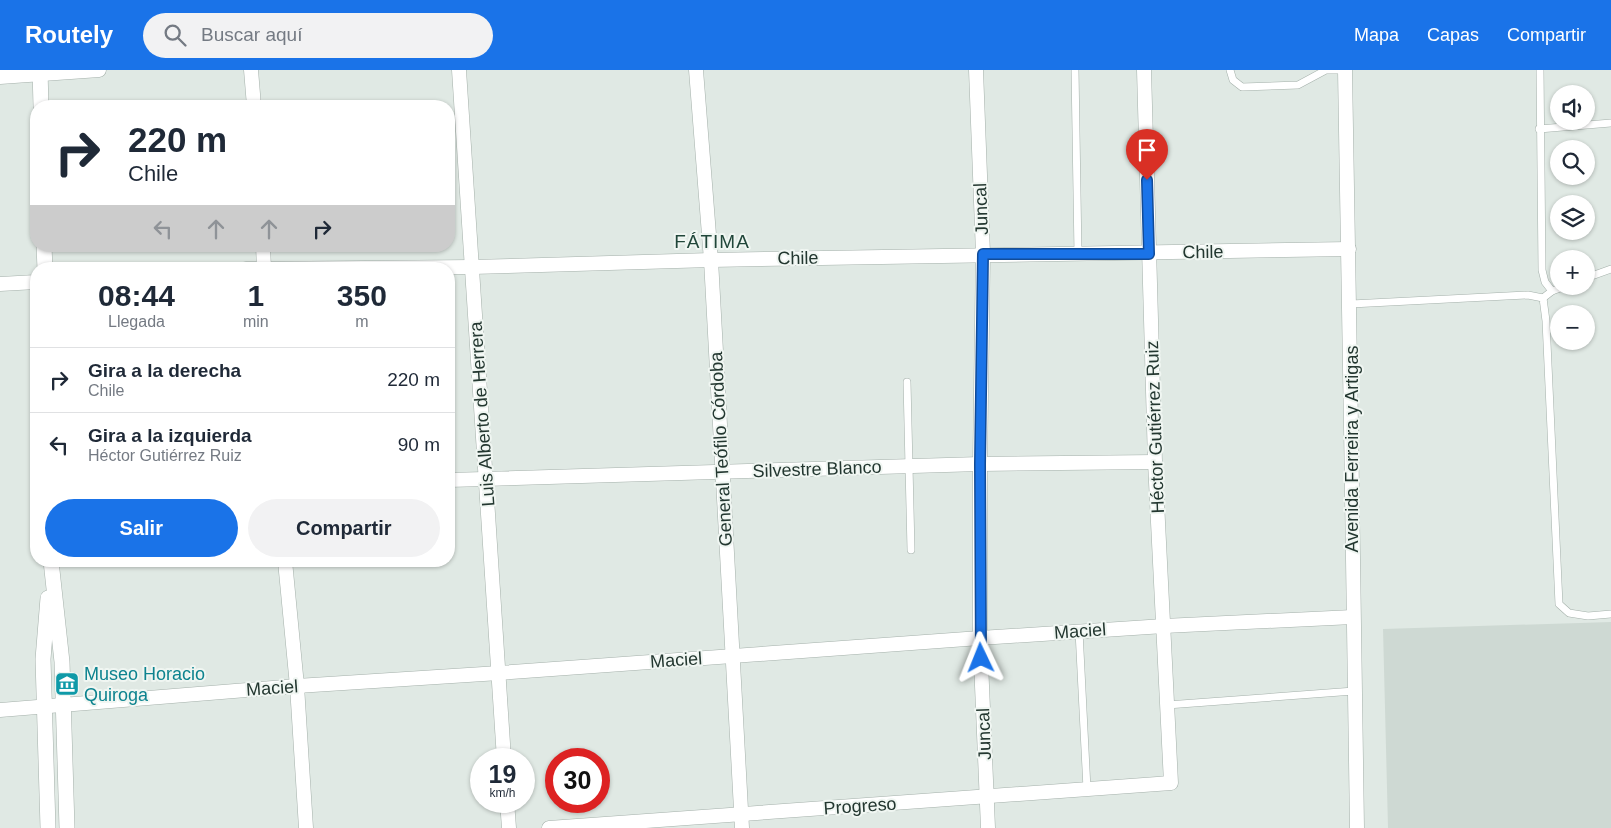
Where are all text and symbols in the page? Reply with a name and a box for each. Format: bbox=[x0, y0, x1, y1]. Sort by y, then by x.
search box bbox=[143, 13, 493, 58]
text: Routely bbox=[25, 21, 113, 48]
icon: search bbox=[161, 21, 189, 49]
text: Buscar aquí bbox=[201, 24, 302, 45]
text: Mapa bbox=[1354, 25, 1399, 45]
text: Capas bbox=[1427, 25, 1479, 45]
text: Compartir bbox=[1507, 25, 1586, 45]
map controls bbox=[1550, 85, 1595, 350]
button: sound bbox=[1550, 85, 1595, 130]
icon: right bbox=[45, 120, 110, 185]
text: 220 m bbox=[128, 120, 227, 159]
pin bbox=[1126, 129, 1168, 180]
icon: arrive bbox=[1133, 136, 1161, 164]
button: search bbox=[1550, 140, 1595, 185]
text: Chile bbox=[128, 161, 178, 186]
street label: Juncal bbox=[970, 183, 992, 235]
button: layers bbox=[1550, 195, 1595, 240]
icon: left bbox=[149, 215, 177, 243]
icon: ahead bbox=[202, 215, 230, 243]
icon: ahead bbox=[255, 215, 283, 243]
icon: right bbox=[308, 215, 336, 243]
district label: FÁTIMA bbox=[674, 231, 750, 252]
street label: Chile bbox=[1182, 242, 1224, 262]
street label: Chile bbox=[777, 248, 819, 268]
button: + bbox=[1550, 250, 1595, 295]
text: 08:44 bbox=[98, 279, 175, 312]
text: 1 bbox=[247, 279, 264, 312]
text: 350 bbox=[337, 279, 387, 312]
button: − bbox=[1550, 305, 1595, 350]
text: Llegada bbox=[108, 313, 165, 330]
text: min bbox=[243, 313, 269, 330]
text: m bbox=[355, 313, 368, 330]
street label: Luis Alberto de Herrera bbox=[465, 320, 498, 507]
street label: Héctor Gutiérrez Ruiz bbox=[1142, 340, 1168, 514]
street label: Avenida Ferreira y Artigas bbox=[1342, 346, 1362, 552]
street label: General Teófilo Córdoba bbox=[706, 350, 736, 547]
text: Gira a la derecha bbox=[88, 360, 241, 381]
icon: right bbox=[45, 366, 73, 394]
text: 220 m bbox=[387, 369, 440, 390]
text: Chile bbox=[88, 382, 124, 399]
text: Gira a la izquierda bbox=[88, 425, 252, 446]
icon: left bbox=[45, 431, 73, 459]
text: 90 m bbox=[398, 434, 440, 455]
text: Héctor Gutiérrez Ruiz bbox=[88, 447, 242, 464]
street label: Silvestre Blanco bbox=[752, 457, 882, 481]
button: Salir bbox=[45, 499, 238, 557]
button: Compartir bbox=[248, 499, 440, 557]
street label: Maciel bbox=[1053, 619, 1107, 643]
position arrow bbox=[954, 631, 1006, 683]
street label: Maciel bbox=[649, 648, 703, 672]
place label: Museo Horacio Quiroga bbox=[84, 664, 205, 705]
museum icon: Museo Horacio Quiroga bbox=[54, 671, 80, 697]
street label: Maciel bbox=[245, 676, 299, 700]
street label: Juncal bbox=[973, 708, 995, 760]
speed limit sign: 30 bbox=[545, 748, 610, 813]
text: 19 bbox=[489, 760, 516, 788]
text: km/h bbox=[489, 786, 516, 800]
street label: Progreso bbox=[823, 793, 897, 819]

